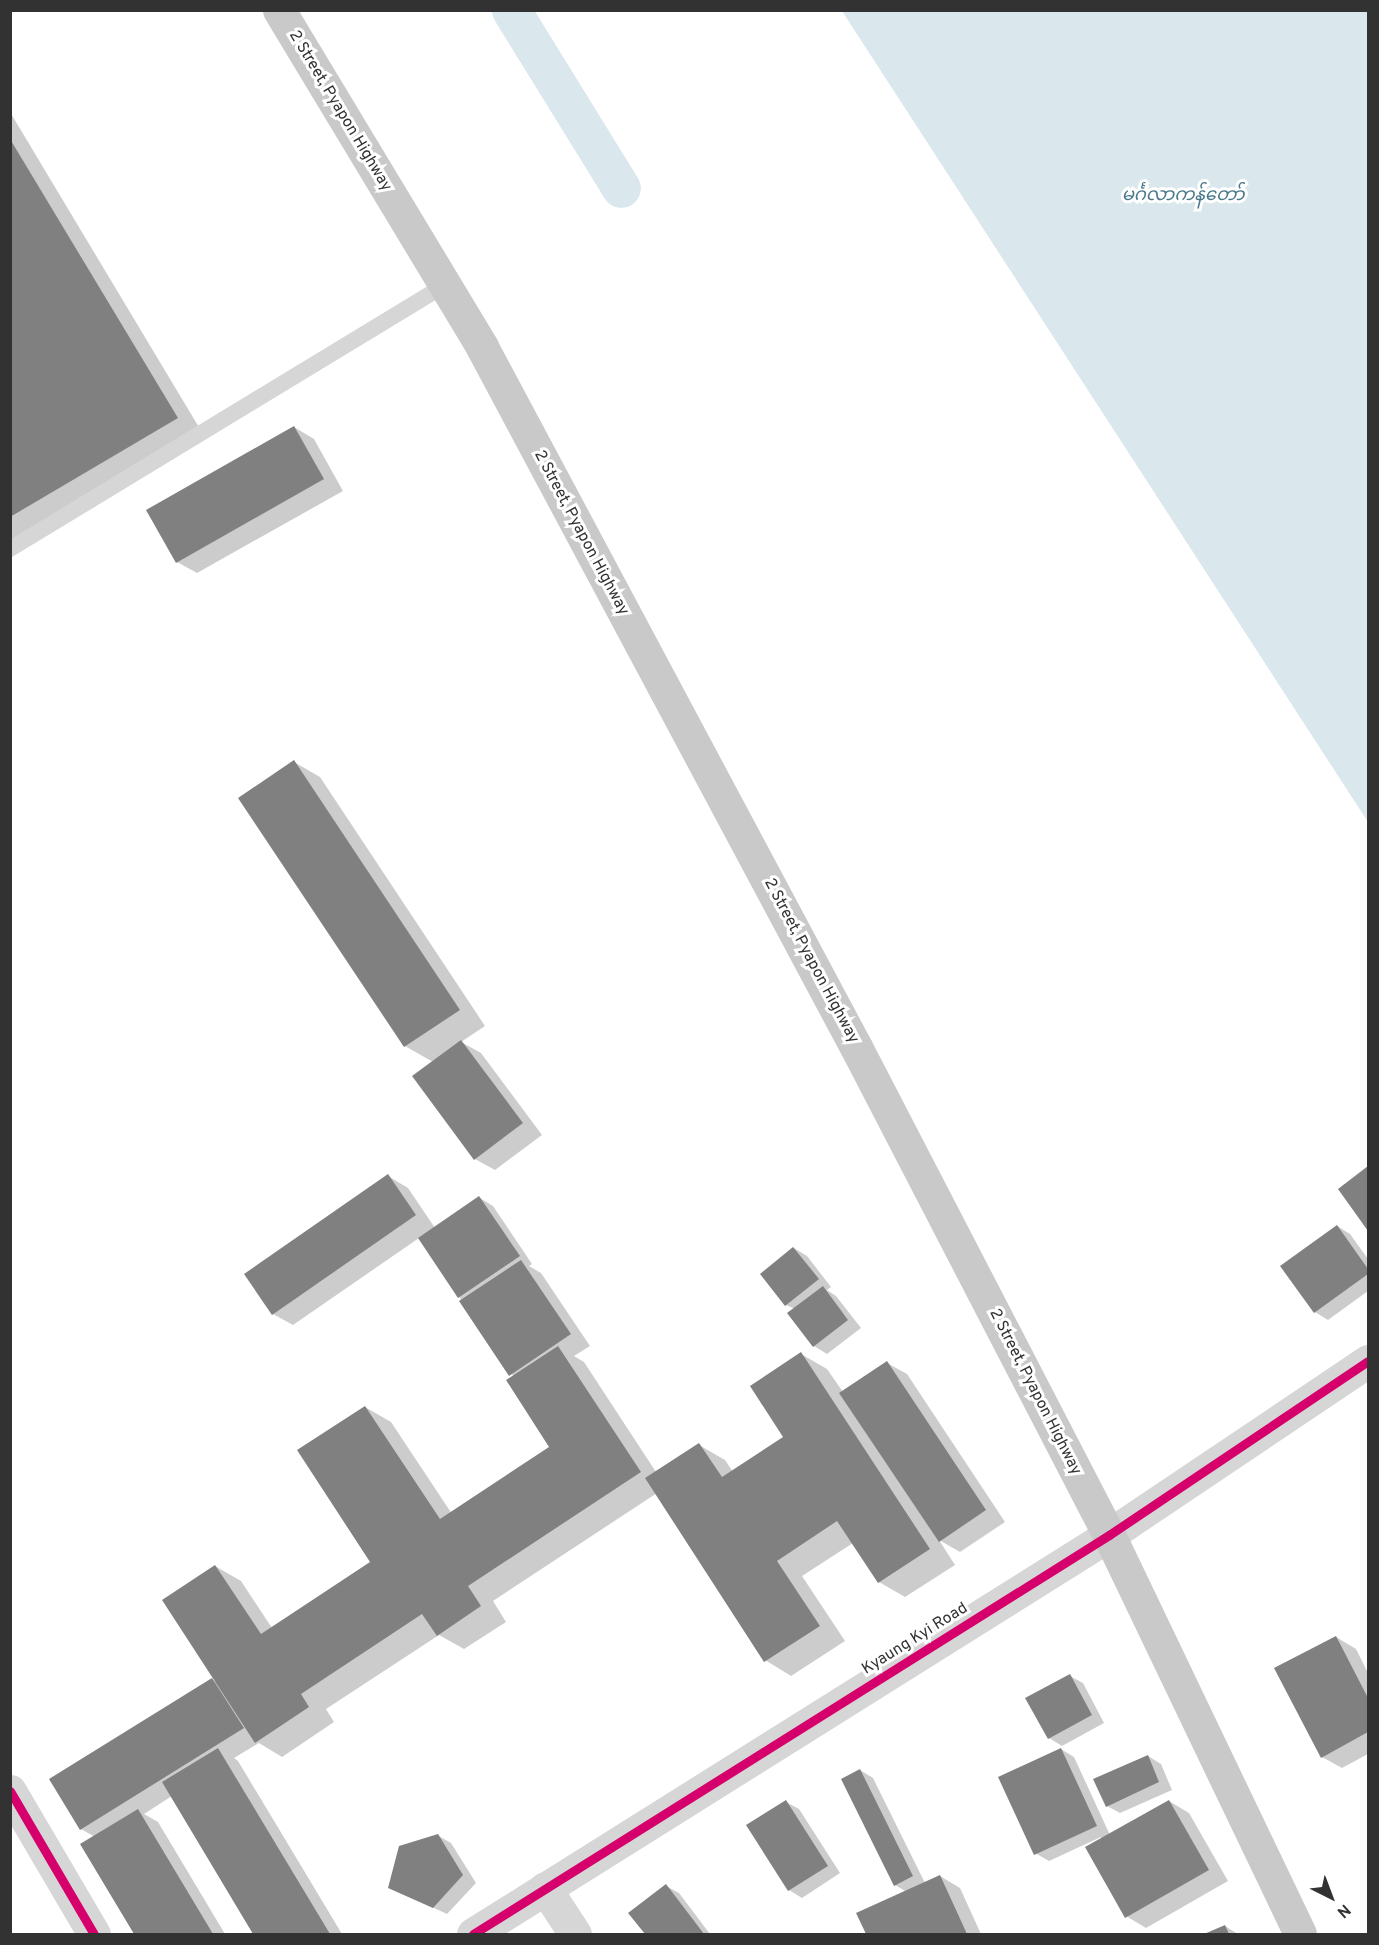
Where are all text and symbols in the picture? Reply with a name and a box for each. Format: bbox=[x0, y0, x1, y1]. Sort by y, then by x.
street label: 2 Street, Pyapon Highway bbox=[284, 27, 396, 195]
water label: မင်္ဂလာကန်တော် bbox=[1122, 185, 1244, 207]
street label: 2 Street, Pyapon Highway bbox=[529, 447, 633, 619]
street label: 2 Street, Pyapon Highway bbox=[759, 875, 863, 1047]
street label: 2 Street, Pyapon Highway bbox=[985, 1306, 1085, 1478]
street label: Kyaung Kyi Road bbox=[859, 1599, 971, 1679]
north arrow bbox=[1301, 1867, 1361, 1927]
text: N bbox=[1332, 1899, 1354, 1922]

